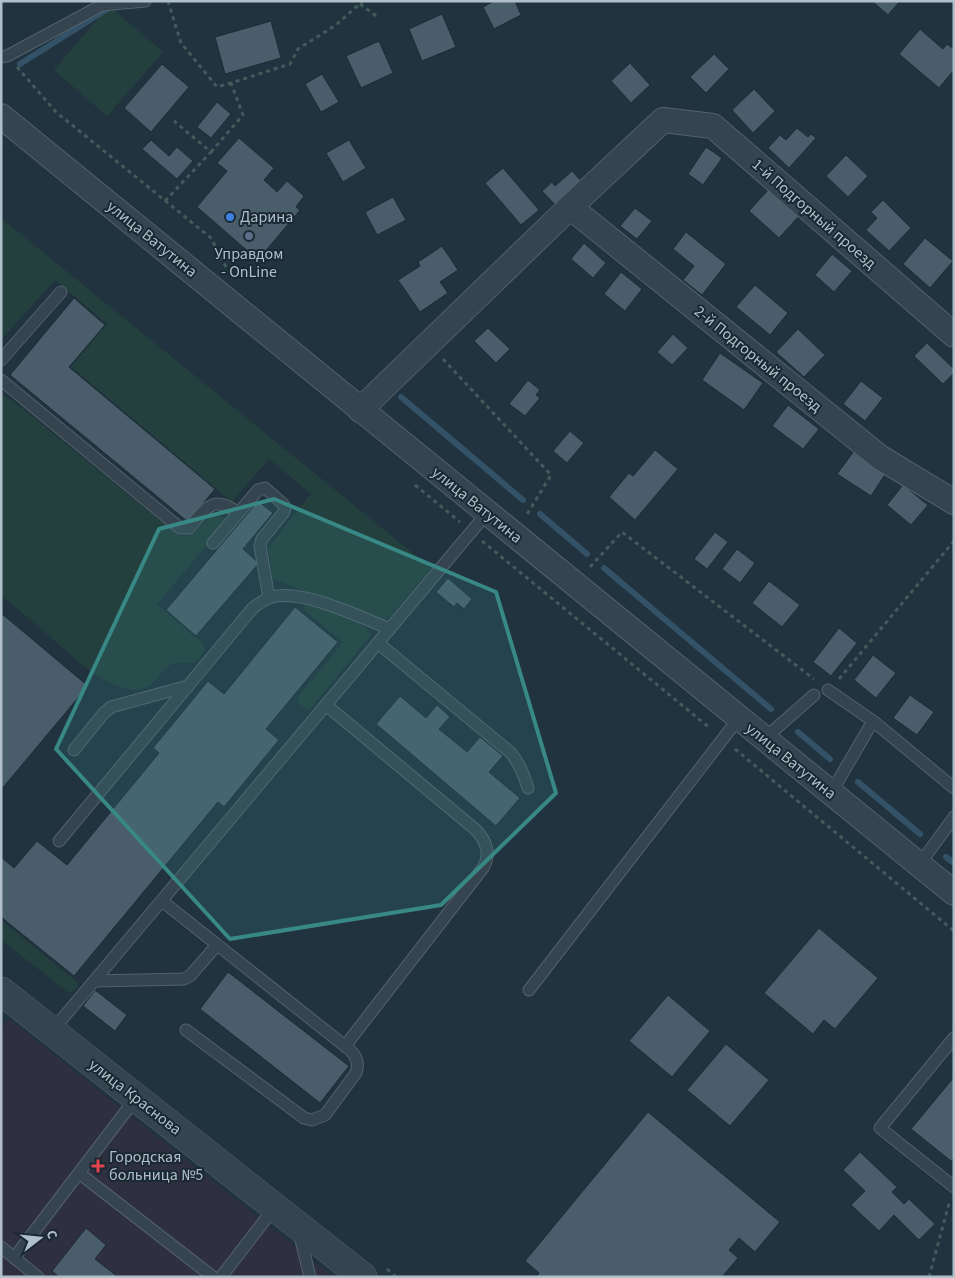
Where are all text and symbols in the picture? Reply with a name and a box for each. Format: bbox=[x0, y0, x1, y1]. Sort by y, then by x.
street label: 1-й Подгорный проезд bbox=[747, 154, 881, 275]
street label: улица Ватутина bbox=[102, 196, 202, 282]
place label: Дарина bbox=[240, 206, 293, 228]
marker: Дарина bbox=[224, 211, 236, 223]
marker: Управдом - OnLine bbox=[243, 230, 255, 242]
place label: Управдом - OnLine bbox=[215, 243, 283, 283]
street label: 2-й Подгорный проезд bbox=[690, 301, 827, 418]
street label: улица Ватутина bbox=[427, 462, 527, 548]
street label: улица Ватутина bbox=[741, 718, 841, 804]
street label: улица Краснова bbox=[84, 1054, 186, 1140]
place label: Городская больница №5 bbox=[109, 1146, 203, 1186]
marker: Городская больница №5 bbox=[91, 1159, 105, 1173]
north arrow bbox=[15, 1213, 65, 1263]
text: С bbox=[41, 1228, 62, 1241]

